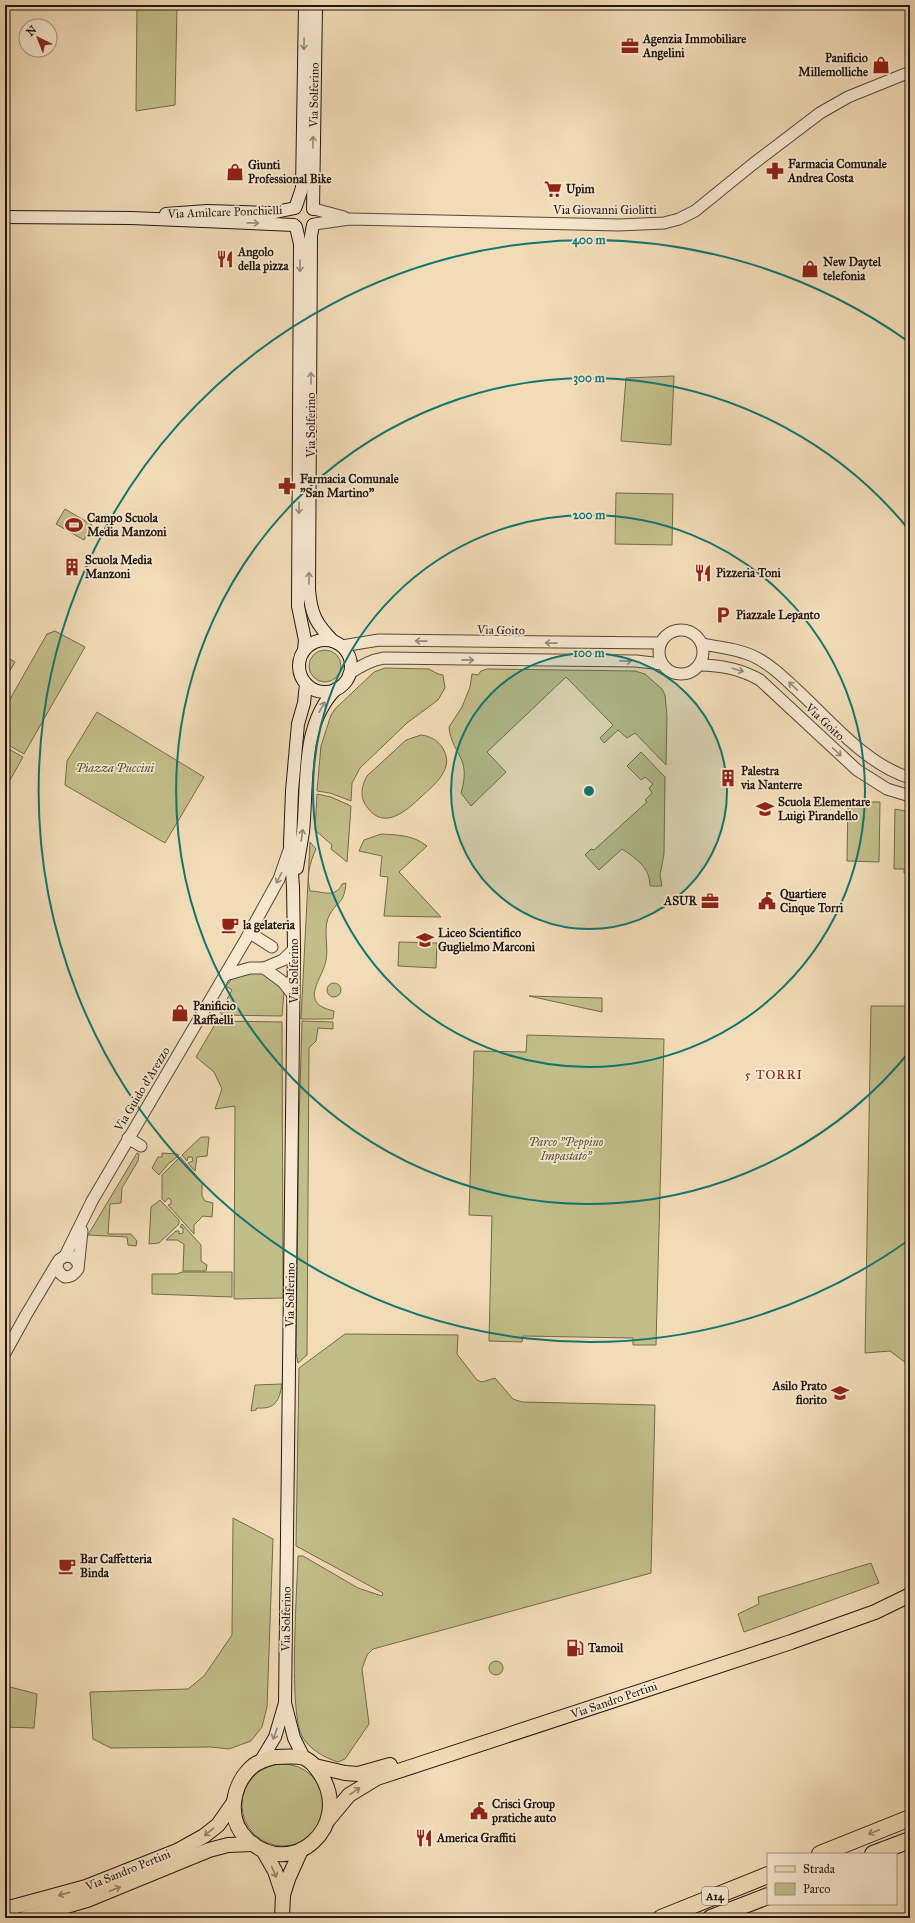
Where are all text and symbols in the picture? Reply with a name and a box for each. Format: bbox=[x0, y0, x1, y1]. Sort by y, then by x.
north arrow bbox=[18, 18, 58, 58]
text: N bbox=[24, 23, 40, 39]
place label: Agenzia Immobiliare Angelini bbox=[642, 32, 746, 61]
office icon: Agenzia Immobiliare Angelini bbox=[620, 36, 640, 56]
one-way arrow bbox=[300, 37, 308, 50]
place label: Panificio Millemolliche bbox=[798, 51, 868, 79]
shop icon: Panificio Millemolliche bbox=[871, 55, 891, 75]
street label: Via Solferino bbox=[306, 62, 322, 129]
one-way arrow bbox=[310, 136, 317, 149]
place label: Farmacia Comunale Andrea Costa bbox=[787, 157, 887, 185]
place label: Giunti Professional Bike bbox=[248, 158, 331, 186]
pharmacy icon: Farmacia Comunale Andrea Costa bbox=[765, 161, 785, 181]
shop icon: Giunti Professional Bike bbox=[225, 162, 245, 182]
supermarket icon: Upim bbox=[543, 179, 563, 199]
place label: Upim bbox=[566, 182, 596, 197]
street label: Via Amilcare Ponchielli bbox=[166, 203, 283, 221]
street label: Via Giovanni Giolitti bbox=[552, 203, 657, 217]
one-way arrow bbox=[246, 219, 259, 227]
text: 400 m bbox=[572, 233, 607, 248]
place label: Angolo della pizza bbox=[237, 245, 290, 274]
restaurant icon: Angolo della pizza bbox=[215, 249, 235, 269]
place label: New Daytel telefonia bbox=[822, 255, 882, 283]
one-way arrow bbox=[296, 259, 304, 272]
shop icon: New Daytel telefonia bbox=[800, 259, 820, 279]
text: 300 m bbox=[573, 371, 606, 386]
one-way arrow bbox=[307, 372, 315, 385]
street label: Via Solferino bbox=[304, 393, 318, 458]
place label: Farmacia Comunale "San Martino" bbox=[300, 472, 399, 500]
pharmacy icon: Farmacia Comunale "San Martino" bbox=[277, 476, 297, 496]
one-way arrow bbox=[295, 501, 303, 514]
text: 200 m bbox=[573, 508, 606, 522]
place label: Campo Scuola Media Manzoni bbox=[87, 511, 167, 539]
sports icon: Campo Scuola Media Manzoni bbox=[64, 515, 84, 535]
place label: Scuola Media Manzoni bbox=[85, 553, 153, 581]
building icon: Scuola Media Manzoni bbox=[62, 557, 82, 577]
restaurant icon: Pizzeria Toni bbox=[693, 563, 713, 583]
place label: Pizzeria Toni bbox=[716, 566, 782, 580]
one-way arrow bbox=[305, 572, 313, 585]
parking icon: Piazzale Lepanto bbox=[713, 605, 733, 625]
place label: Piazzale Lepanto bbox=[736, 608, 820, 623]
street label: Via Goito bbox=[476, 623, 525, 637]
one-way arrow bbox=[415, 638, 428, 645]
one-way arrow bbox=[545, 639, 558, 647]
text: 100 m bbox=[573, 646, 606, 660]
one-way arrow bbox=[461, 656, 474, 663]
one-way arrow bbox=[619, 657, 632, 665]
one-way arrow bbox=[731, 667, 744, 674]
one-way arrow bbox=[788, 682, 798, 691]
street label: Via Goito bbox=[802, 700, 847, 743]
one-way arrow bbox=[318, 702, 326, 714]
one-way arrow bbox=[832, 747, 842, 757]
park label: Piazza Puccini bbox=[76, 761, 155, 775]
place label: Palestra via Nanterre bbox=[740, 764, 802, 792]
building icon: Palestra via Nanterre bbox=[718, 768, 738, 788]
centre of rings bbox=[582, 784, 596, 798]
place label: Scuola Elementare Luigi Pirandello bbox=[778, 795, 870, 824]
school or university icon: Scuola Elementare Luigi Pirandello bbox=[755, 799, 775, 819]
one-way arrow bbox=[298, 829, 306, 842]
one-way arrow bbox=[275, 872, 282, 884]
place label: Quartiere Cinque Torri bbox=[780, 887, 844, 916]
office icon: ASUR bbox=[700, 891, 720, 911]
public building icon: Quartiere Cinque Torri bbox=[757, 891, 777, 911]
place label: ASUR bbox=[663, 894, 698, 908]
cafe icon: la gelateria bbox=[220, 915, 240, 935]
place label: la gelateria bbox=[242, 918, 296, 933]
place label: Liceo Scientifico Guglielmo Marconi bbox=[438, 926, 536, 955]
school or university icon: Liceo Scientifico Guglielmo Marconi bbox=[415, 930, 435, 950]
street label: Via Solferino bbox=[287, 939, 301, 1004]
place label: Panificio Raffaelli bbox=[193, 999, 236, 1027]
shop icon: Panificio Raffaelli bbox=[170, 1003, 190, 1023]
street label: Via Guido d'Arezzo bbox=[111, 1044, 173, 1134]
district label: 5 TORRI bbox=[745, 1067, 803, 1083]
park label: Parco "Peppino Impastato" bbox=[529, 1135, 604, 1164]
street label: Via Solferino bbox=[282, 1262, 298, 1329]
place label: Asilo Prato fiorito bbox=[772, 1379, 827, 1407]
school or university icon: Asilo Prato fiorito bbox=[830, 1383, 850, 1403]
place label: Bar Caffetteria Binda bbox=[80, 1552, 153, 1580]
cafe icon: Bar Caffetteria Binda bbox=[57, 1556, 77, 1576]
street label: Via Solferino bbox=[278, 1586, 294, 1653]
fuel station icon: Tamoil bbox=[565, 1638, 585, 1658]
place label: Tamoil bbox=[587, 1641, 624, 1655]
street label: Via Sandro Pertini bbox=[568, 1678, 660, 1722]
one-way arrow bbox=[271, 1727, 278, 1740]
one-way arrow bbox=[349, 1787, 360, 1795]
place label: Crisci Group pratiche auto bbox=[491, 1797, 556, 1826]
public building icon: Crisci Group pratiche auto bbox=[469, 1801, 489, 1821]
one-way arrow bbox=[204, 1827, 214, 1836]
restaurant icon: America Graffiti bbox=[414, 1828, 434, 1848]
one-way arrow bbox=[868, 1829, 880, 1837]
place label: America Graffiti bbox=[436, 1831, 517, 1845]
street label: Via Sandro Pertini bbox=[83, 1846, 173, 1894]
legend bbox=[767, 1853, 897, 1905]
text: Strada bbox=[803, 1862, 836, 1876]
one-way arrow bbox=[271, 1865, 279, 1877]
text: Parco bbox=[803, 1882, 830, 1896]
one-way arrow bbox=[109, 1885, 121, 1893]
road number: A14 bbox=[702, 1887, 728, 1905]
one-way arrow bbox=[58, 1891, 71, 1898]

